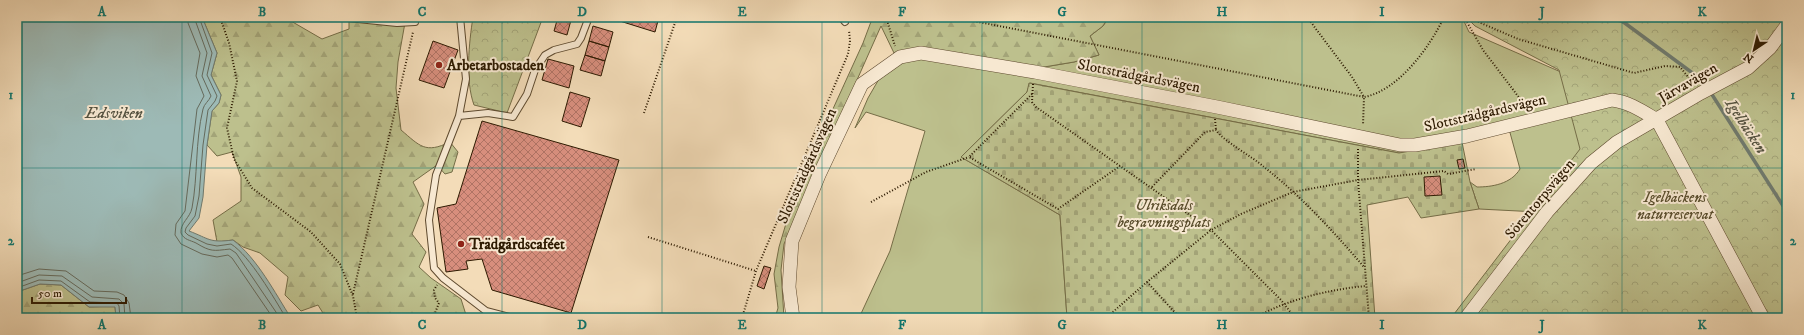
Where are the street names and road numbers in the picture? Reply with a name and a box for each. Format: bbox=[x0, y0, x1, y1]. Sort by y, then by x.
street label: Slottsträdgårdsvägen bbox=[1076, 55, 1202, 97]
street label: Järvavägen bbox=[1653, 58, 1721, 109]
street label: Slottsträdgårdsvägen bbox=[1422, 90, 1548, 136]
street label: Slottsträdgårdsvägen bbox=[773, 105, 841, 227]
street label: Sörentorpsvägen bbox=[1501, 155, 1579, 243]

